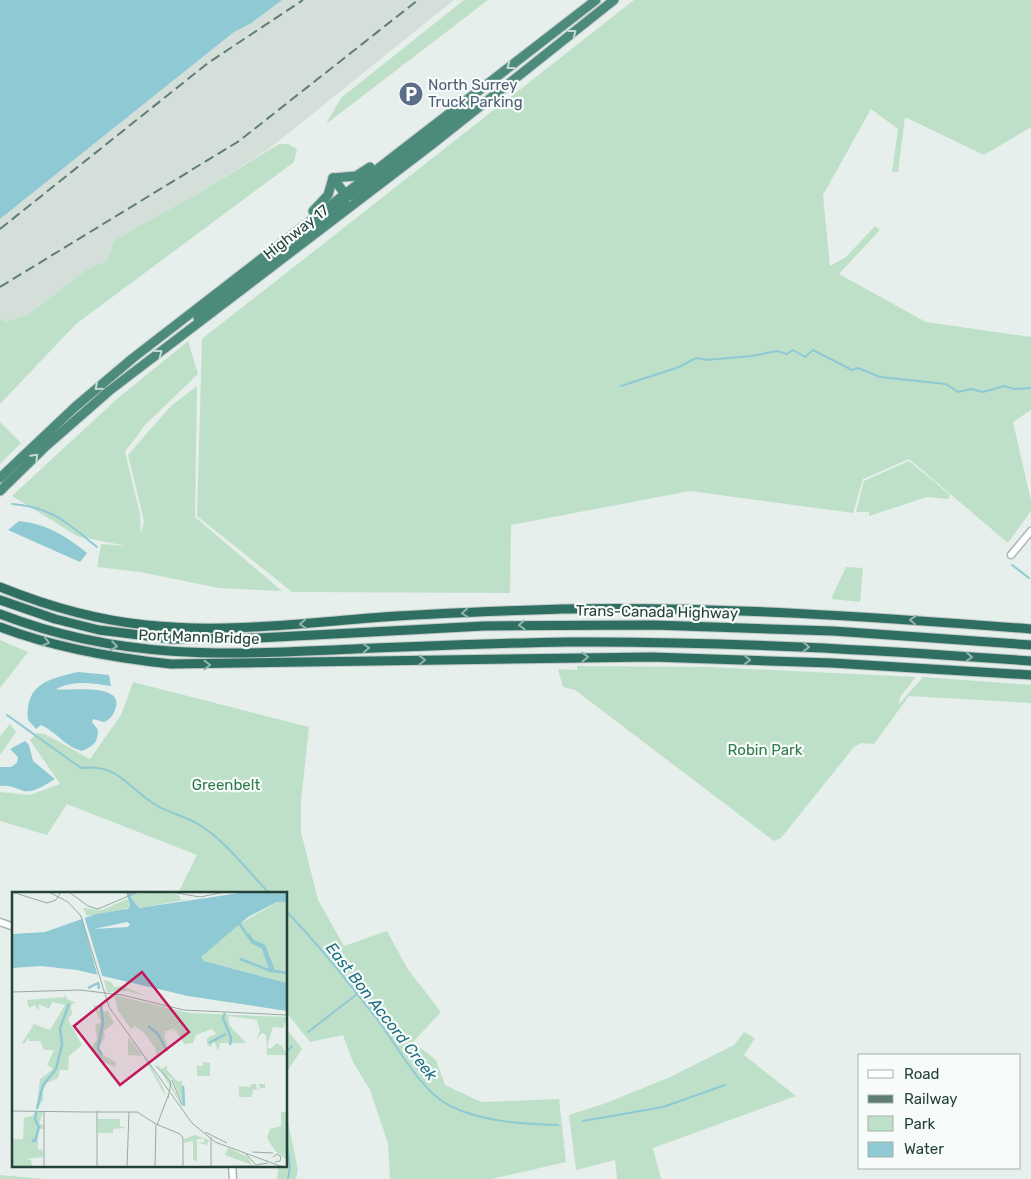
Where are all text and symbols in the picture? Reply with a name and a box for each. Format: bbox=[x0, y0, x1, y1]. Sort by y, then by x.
one-way arrow bbox=[567, 31, 576, 39]
one-way arrow bbox=[507, 61, 516, 69]
place label: North Surrey Truck Parking bbox=[428, 76, 523, 111]
parking icon: North Surrey Truck Parking bbox=[398, 81, 424, 107]
street label: Highway 17 bbox=[260, 201, 332, 263]
one-way arrow bbox=[153, 350, 163, 359]
one-way arrow bbox=[95, 382, 104, 390]
one-way arrow bbox=[29, 454, 38, 463]
street label: Trans-Canada Highway bbox=[576, 602, 738, 622]
one-way arrow bbox=[460, 607, 468, 618]
one-way arrow bbox=[908, 615, 916, 626]
one-way arrow bbox=[298, 618, 306, 629]
one-way arrow bbox=[517, 620, 525, 631]
street label: Port Mann Bridge bbox=[138, 626, 260, 648]
one-way arrow bbox=[42, 636, 51, 647]
one-way arrow bbox=[110, 640, 119, 650]
one-way arrow bbox=[803, 642, 811, 653]
one-way arrow bbox=[362, 643, 370, 654]
one-way arrow bbox=[965, 651, 973, 662]
one-way arrow bbox=[582, 652, 589, 662]
one-way arrow bbox=[419, 655, 427, 665]
one-way arrow bbox=[744, 655, 751, 665]
one-way arrow bbox=[203, 660, 211, 670]
park label: Robin Park bbox=[728, 741, 803, 759]
park label: Greenbelt bbox=[192, 776, 260, 794]
inset map bbox=[12, 892, 288, 1166]
water label: East Bon Accord Creek bbox=[322, 938, 442, 1085]
legend bbox=[858, 1054, 1021, 1169]
text: Road bbox=[904, 1065, 940, 1083]
text: Railway bbox=[904, 1090, 958, 1108]
text: Park bbox=[904, 1115, 935, 1133]
text: Water bbox=[904, 1140, 944, 1158]

